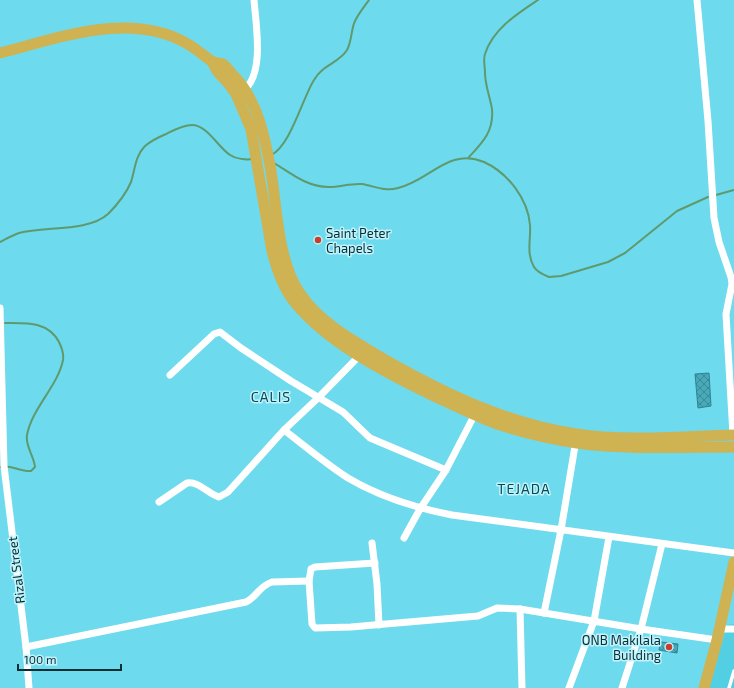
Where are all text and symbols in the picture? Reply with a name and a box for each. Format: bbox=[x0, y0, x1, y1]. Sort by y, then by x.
place label: Saint Peter Chapels bbox=[326, 225, 391, 256]
marker: Saint Peter Chapels bbox=[313, 235, 323, 245]
district label: CALIS bbox=[251, 388, 291, 405]
district label: TEJADA bbox=[497, 480, 551, 497]
street label: Rizal Street bbox=[4, 535, 28, 605]
place label: ONB Makilala Building bbox=[582, 632, 661, 663]
marker: ONB Makilala Building bbox=[664, 642, 674, 652]
scale bar bbox=[18, 646, 121, 672]
text: 100 m bbox=[24, 652, 56, 666]

